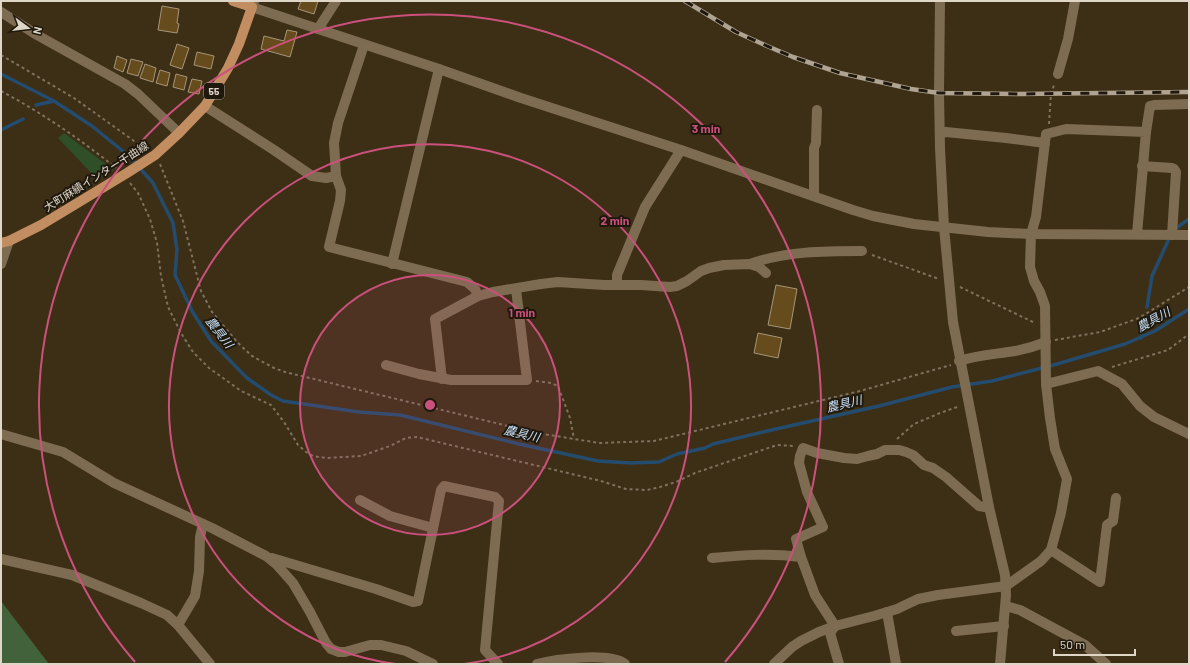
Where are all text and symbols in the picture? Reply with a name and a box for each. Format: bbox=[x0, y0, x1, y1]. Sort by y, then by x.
north arrow bbox=[8, 8, 48, 48]
text: N bbox=[31, 25, 45, 36]
road number: 55 bbox=[204, 83, 224, 99]
text: 3 min bbox=[692, 121, 720, 135]
street label: 大町麻績インター千曲線 bbox=[41, 138, 151, 214]
text: 2 min bbox=[601, 213, 629, 227]
water label: 農具川 bbox=[1134, 303, 1174, 334]
text: 1 min bbox=[509, 305, 535, 319]
water label: 農具川 bbox=[203, 314, 238, 352]
water label: 農具川 bbox=[825, 392, 865, 414]
centre of rings bbox=[423, 398, 437, 412]
water label: 農具川 bbox=[503, 422, 543, 444]
scale bar bbox=[1054, 631, 1135, 657]
text: 50 m bbox=[1060, 637, 1085, 651]

